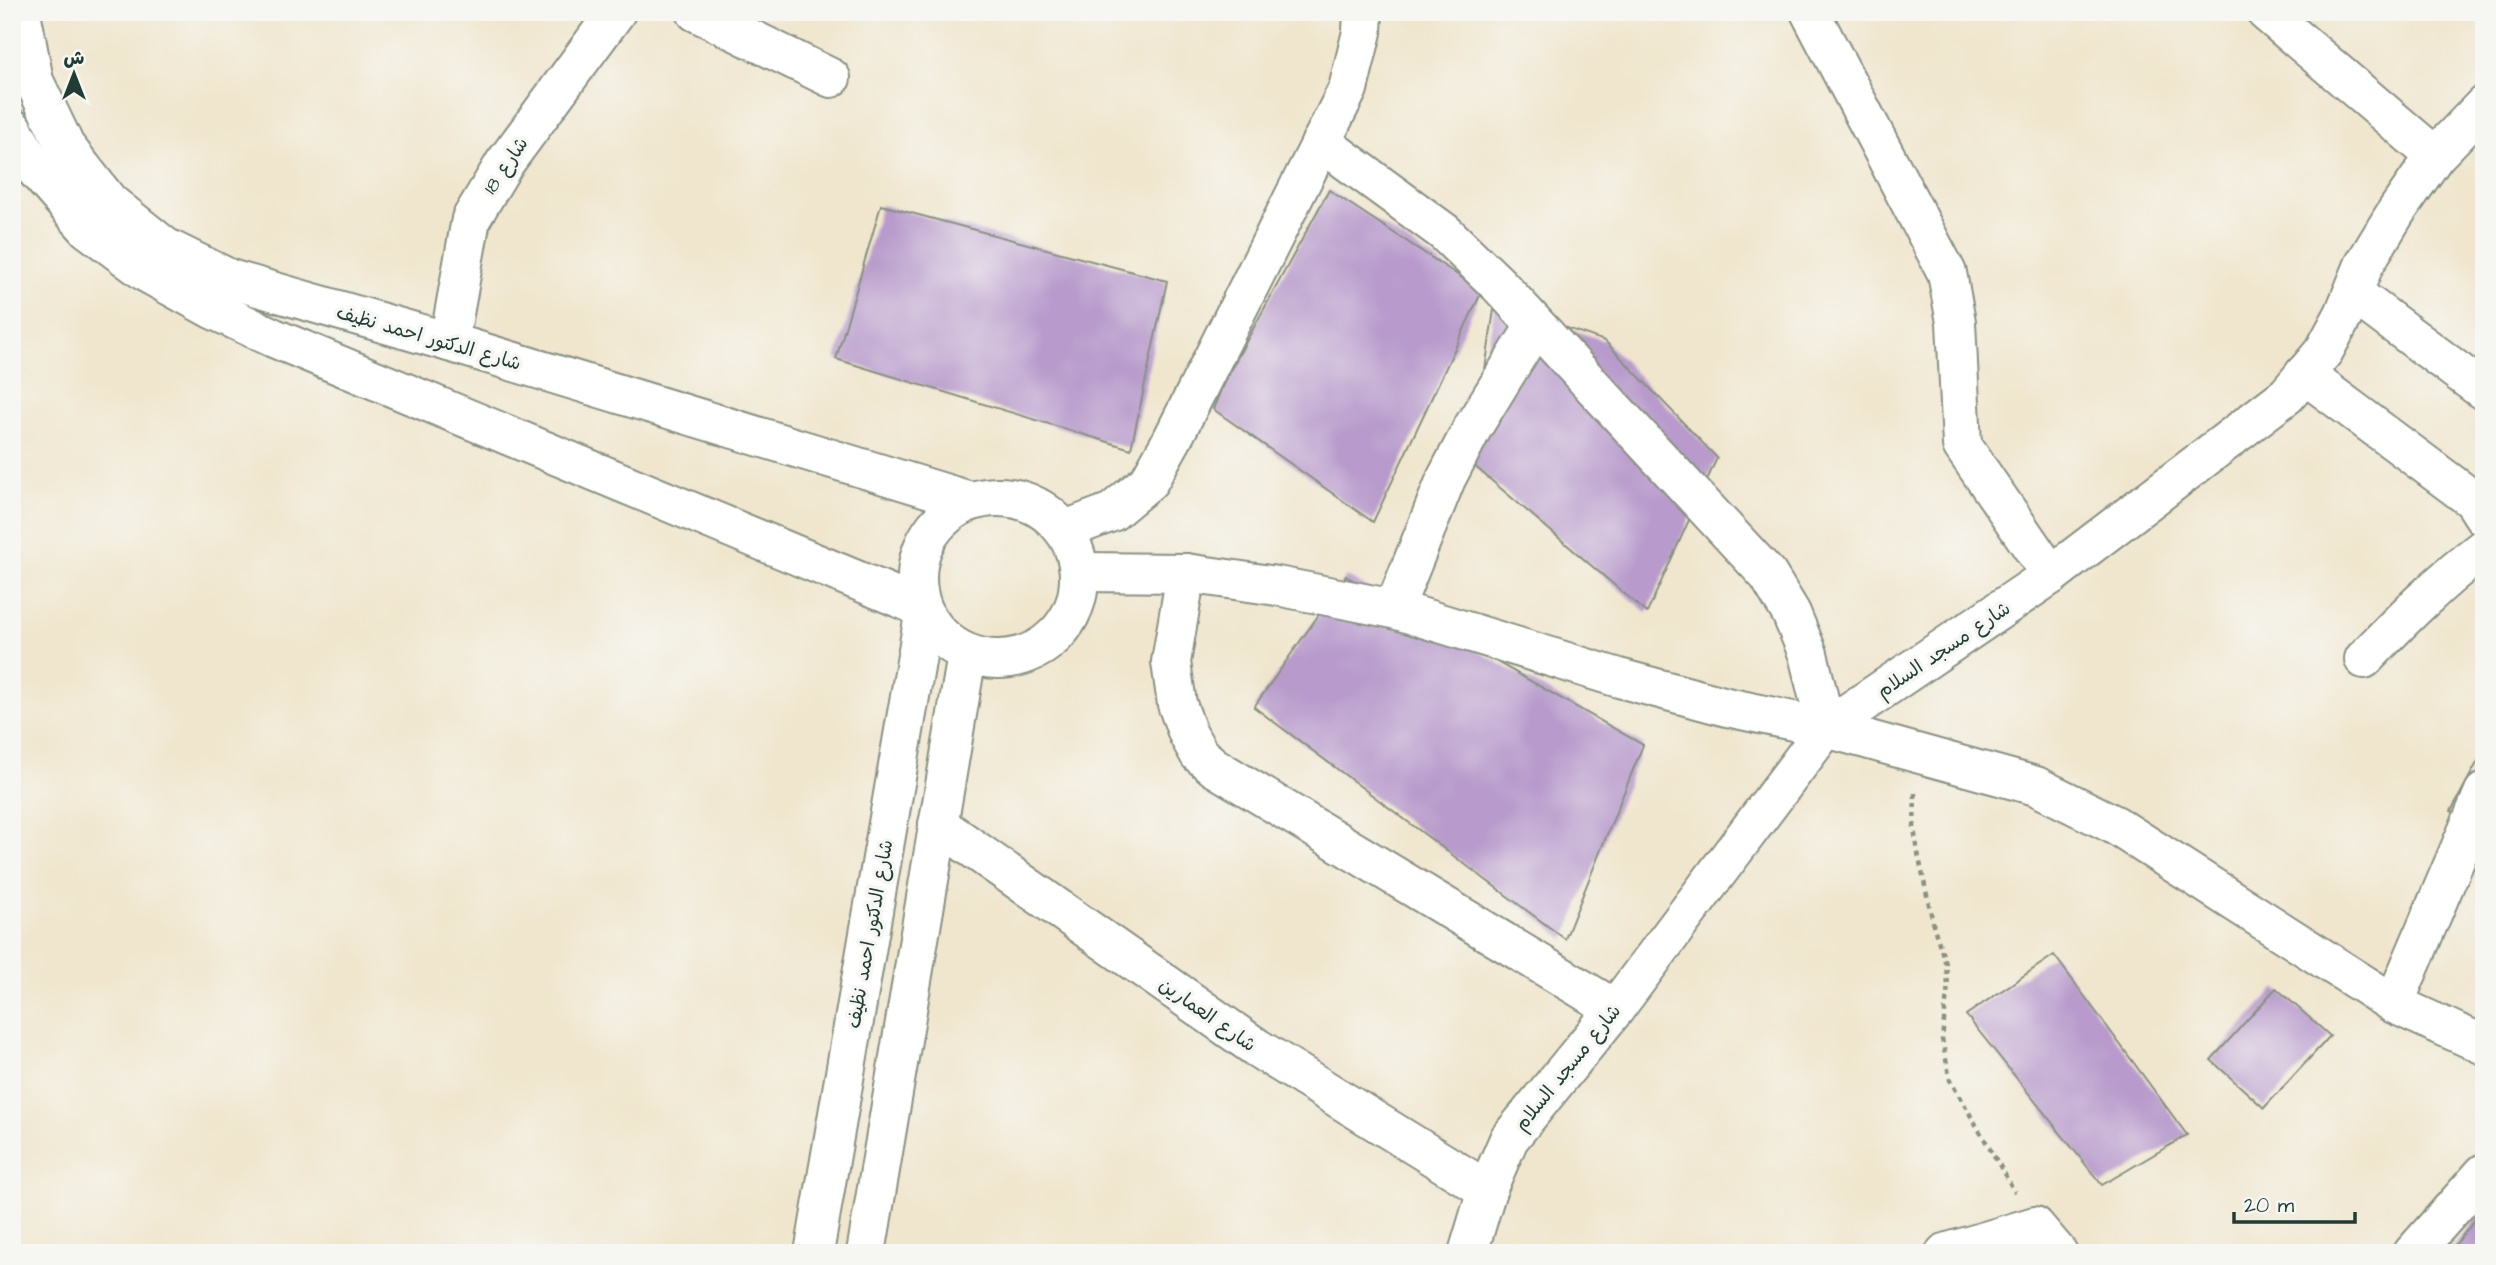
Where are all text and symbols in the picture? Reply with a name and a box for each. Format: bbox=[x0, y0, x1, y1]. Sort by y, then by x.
north arrow bbox=[38, 38, 108, 108]
text: ش bbox=[64, 45, 85, 72]
street label: شارع 18 bbox=[477, 132, 535, 200]
street label: شارع الدكتور احمد نظيف bbox=[333, 299, 524, 378]
street label: شارع مسجد السلام bbox=[1872, 595, 2016, 705]
street label: شارع الدكتور احمد نظيف bbox=[841, 838, 900, 1031]
street label: شارع العمارين bbox=[1153, 972, 1261, 1059]
street label: شارع مسجد السلام bbox=[1509, 999, 1628, 1137]
scale bar bbox=[2234, 1181, 2354, 1225]
text: 20 m bbox=[2244, 1191, 2295, 1220]

